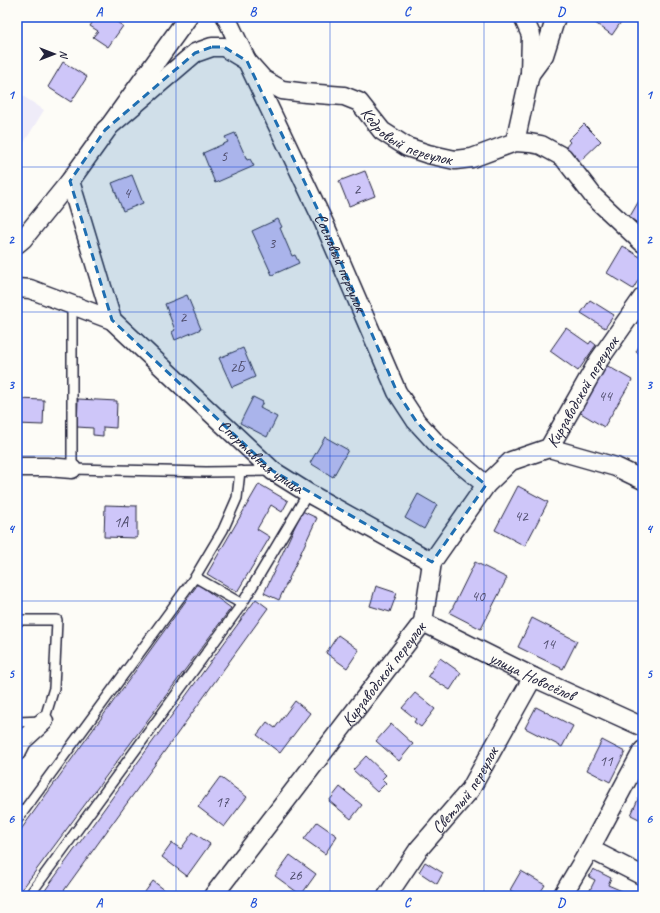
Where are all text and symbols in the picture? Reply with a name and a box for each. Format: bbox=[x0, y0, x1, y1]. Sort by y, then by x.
text: A bbox=[96, 4, 104, 20]
text: B bbox=[250, 4, 258, 20]
text: C bbox=[404, 4, 412, 20]
text: D bbox=[557, 4, 566, 20]
north arrow bbox=[34, 34, 74, 74]
text: N bbox=[57, 51, 71, 60]
text: 1 bbox=[8, 87, 16, 103]
text: 1 bbox=[646, 87, 654, 103]
street label: Кедровый переулок bbox=[356, 103, 456, 170]
house number: 5 bbox=[221, 147, 229, 166]
house number: 2 bbox=[354, 180, 362, 199]
house number: 4 bbox=[124, 184, 132, 203]
street label: Сосновый переулок bbox=[310, 210, 372, 317]
text: 2 bbox=[8, 232, 15, 248]
text: 2 bbox=[646, 232, 653, 248]
house number: 3 bbox=[269, 234, 277, 253]
house number: 2 bbox=[180, 308, 188, 327]
street label: Кирзаводской переулок bbox=[542, 331, 624, 451]
house number: 2Б bbox=[230, 358, 247, 377]
text: 3 bbox=[8, 377, 15, 393]
text: 3 bbox=[646, 377, 653, 393]
house number: 44 bbox=[598, 387, 613, 406]
street label: Спортивная улица bbox=[214, 415, 309, 499]
house number: 42 bbox=[514, 507, 529, 526]
house number: 1А bbox=[114, 513, 130, 532]
text: 4 bbox=[8, 521, 16, 537]
text: 4 bbox=[646, 521, 654, 537]
house number: 40 bbox=[471, 587, 486, 606]
street label: Кирзаводской переулок bbox=[337, 616, 431, 730]
house number: 14 bbox=[541, 635, 556, 654]
street label: улица Новосёлов bbox=[485, 647, 581, 707]
text: 5 bbox=[8, 666, 15, 682]
text: 5 bbox=[646, 666, 653, 682]
street label: Светлый переулок bbox=[427, 742, 504, 838]
house number: 11 bbox=[599, 752, 614, 771]
house number: 17 bbox=[215, 793, 230, 812]
text: 6 bbox=[8, 811, 15, 827]
text: 6 bbox=[646, 811, 653, 827]
house number: 26 bbox=[288, 866, 303, 885]
text: A bbox=[96, 895, 104, 911]
text: B bbox=[250, 895, 258, 911]
text: C bbox=[404, 895, 412, 911]
text: D bbox=[557, 895, 566, 911]

